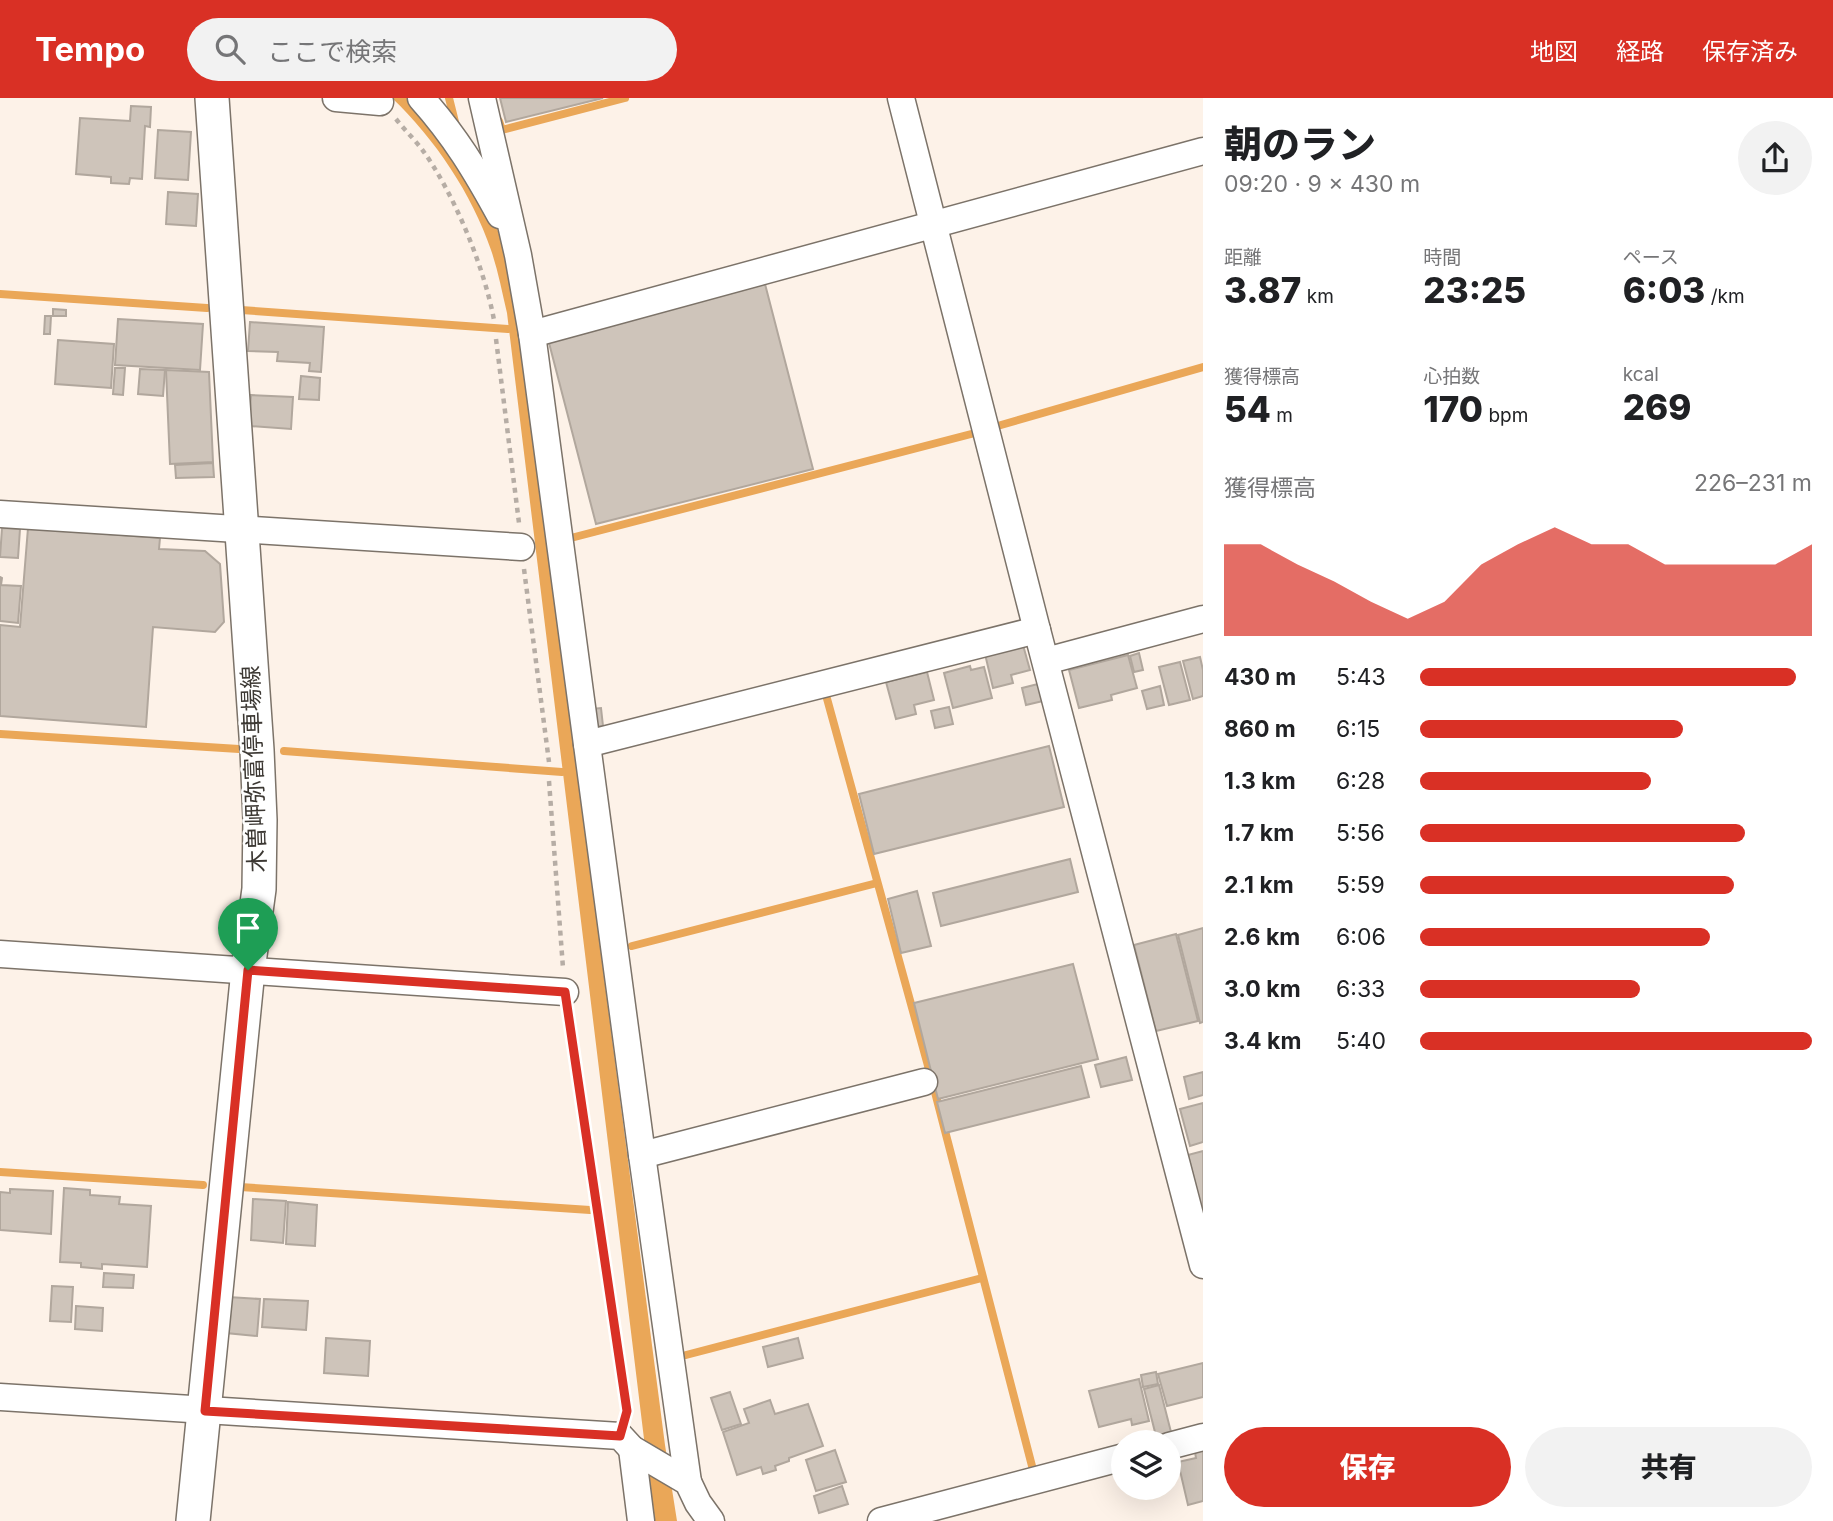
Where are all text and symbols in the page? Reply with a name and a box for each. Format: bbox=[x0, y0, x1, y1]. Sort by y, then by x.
search box bbox=[187, 18, 677, 81]
text: Tempo bbox=[35, 29, 145, 69]
icon: search bbox=[211, 30, 249, 68]
text: ここで検索 bbox=[267, 36, 397, 67]
text: 地図 bbox=[1530, 37, 1578, 66]
text: 経路 bbox=[1616, 37, 1664, 66]
text: 保存済み bbox=[1702, 37, 1798, 66]
text: 朝のラン bbox=[1224, 121, 1376, 167]
button: share bbox=[1738, 121, 1812, 195]
text: 09:20 · 9 × 430 m bbox=[1224, 170, 1420, 198]
text: 距離 bbox=[1224, 246, 1262, 269]
text: 時間 bbox=[1423, 246, 1461, 269]
text: ペース bbox=[1623, 246, 1679, 269]
text: 3.87 bbox=[1224, 269, 1301, 311]
text: 23:25 bbox=[1423, 269, 1526, 311]
text: 6:03 bbox=[1623, 269, 1705, 311]
text: km bbox=[1301, 285, 1334, 308]
text: /km bbox=[1705, 285, 1745, 308]
text: kcal bbox=[1623, 363, 1659, 386]
text: 獲得標高 bbox=[1224, 365, 1300, 388]
text: 心拍数 bbox=[1423, 365, 1480, 388]
text: 269 bbox=[1623, 386, 1691, 428]
text: 54 bbox=[1224, 388, 1271, 430]
text: 170 bbox=[1423, 388, 1483, 430]
text: m bbox=[1271, 404, 1293, 427]
text: bpm bbox=[1483, 404, 1528, 427]
text: 226–231 m bbox=[1694, 469, 1812, 497]
text: 獲得標高 bbox=[1224, 474, 1316, 502]
text: 430 m bbox=[1224, 663, 1296, 691]
text: 5:43 bbox=[1336, 663, 1386, 691]
street label: 木曽岬弥富停車場線 bbox=[236, 665, 272, 873]
text: 860 m bbox=[1224, 715, 1296, 743]
text: 6:15 bbox=[1336, 715, 1380, 743]
text: 1.3 km bbox=[1224, 767, 1296, 795]
text: 6:28 bbox=[1336, 767, 1385, 795]
text: 1.7 km bbox=[1224, 819, 1294, 847]
text: 5:56 bbox=[1336, 819, 1385, 847]
text: 2.1 km bbox=[1224, 871, 1294, 899]
text: 5:59 bbox=[1336, 871, 1385, 899]
pin bbox=[218, 898, 278, 970]
icon: arrive bbox=[229, 909, 267, 947]
text: 2.6 km bbox=[1224, 923, 1300, 951]
text: 6:06 bbox=[1336, 923, 1386, 951]
text: 3.0 km bbox=[1224, 975, 1301, 1003]
text: 6:33 bbox=[1336, 975, 1385, 1003]
text: 3.4 km bbox=[1224, 1027, 1301, 1055]
text: 5:40 bbox=[1336, 1027, 1386, 1055]
button: 保存 bbox=[1224, 1427, 1511, 1507]
button: 共有 bbox=[1525, 1427, 1812, 1507]
map controls bbox=[1111, 1430, 1181, 1500]
button: layers bbox=[1111, 1430, 1181, 1500]

